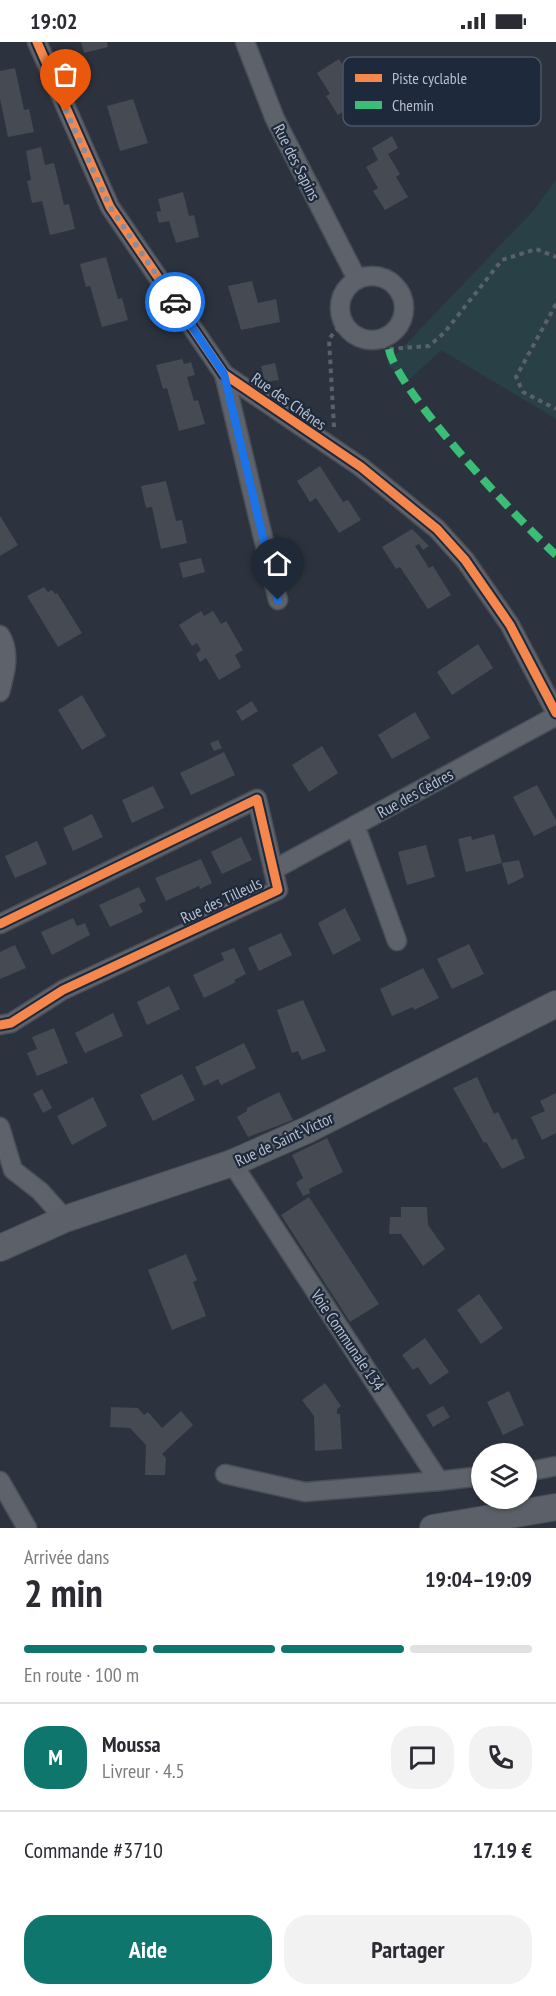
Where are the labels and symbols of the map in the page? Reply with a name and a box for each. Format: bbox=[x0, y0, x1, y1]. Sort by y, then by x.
pin bbox=[40, 49, 91, 111]
legend bbox=[343, 57, 541, 126]
text: Piste cyclable bbox=[392, 68, 467, 88]
text: Chemin bbox=[392, 95, 434, 115]
street label: Rue des Sapins bbox=[269, 120, 325, 204]
courier bbox=[145, 272, 205, 332]
street label: Rue des Chênes bbox=[248, 368, 330, 434]
pin bbox=[252, 538, 303, 600]
street label: Rue des Cèdres bbox=[374, 764, 456, 822]
street label: Rue des Tilleuls bbox=[177, 872, 265, 928]
street label: Rue de Saint-Victor bbox=[232, 1107, 337, 1170]
street label: Voie Communale 134 bbox=[306, 1285, 389, 1394]

